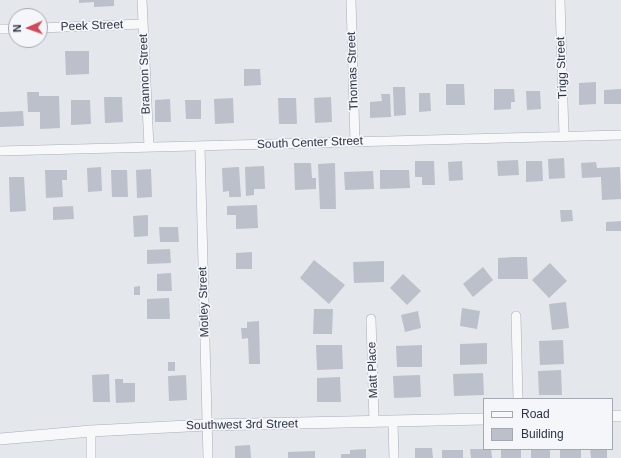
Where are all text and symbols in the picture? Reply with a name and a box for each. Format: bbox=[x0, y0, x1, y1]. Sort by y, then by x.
north arrow bbox=[8, 8, 48, 48]
street label: Peek Street bbox=[60, 18, 124, 34]
text: N bbox=[11, 24, 23, 33]
street label: Thomas Street bbox=[344, 31, 362, 111]
street label: Brannon Street bbox=[136, 33, 154, 115]
street label: Trigg Street bbox=[554, 37, 570, 99]
street label: South Center Street bbox=[257, 134, 363, 152]
street label: Motley Street bbox=[196, 266, 212, 338]
street label: Matt Place bbox=[365, 341, 381, 399]
legend bbox=[483, 398, 613, 450]
text: Road bbox=[521, 407, 550, 421]
street label: Southwest 3rd Street bbox=[186, 417, 298, 433]
text: Building bbox=[521, 427, 564, 441]

